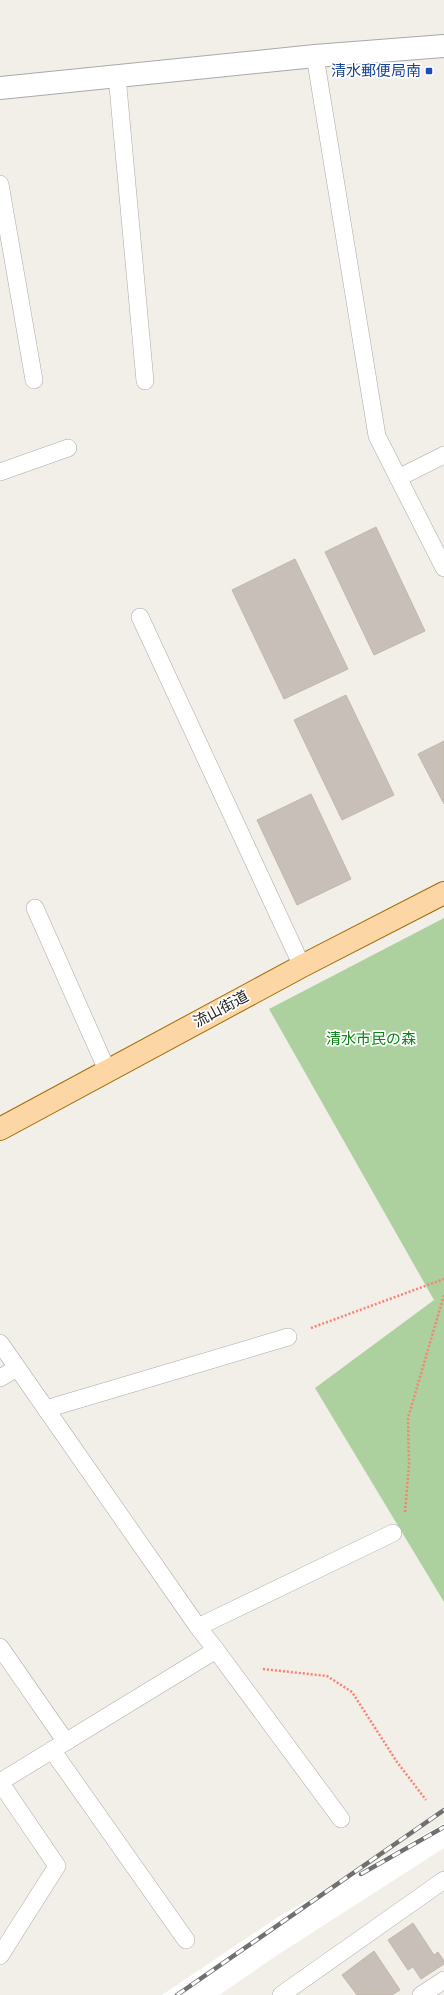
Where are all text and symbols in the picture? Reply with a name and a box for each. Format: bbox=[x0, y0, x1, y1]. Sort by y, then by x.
place label: 清水郵便局南 bbox=[331, 62, 421, 81]
marker: 清水郵便局南 bbox=[424, 66, 434, 76]
street label: 流山街道 bbox=[190, 987, 252, 1032]
park label: 清水市民の森 bbox=[326, 1030, 416, 1049]

